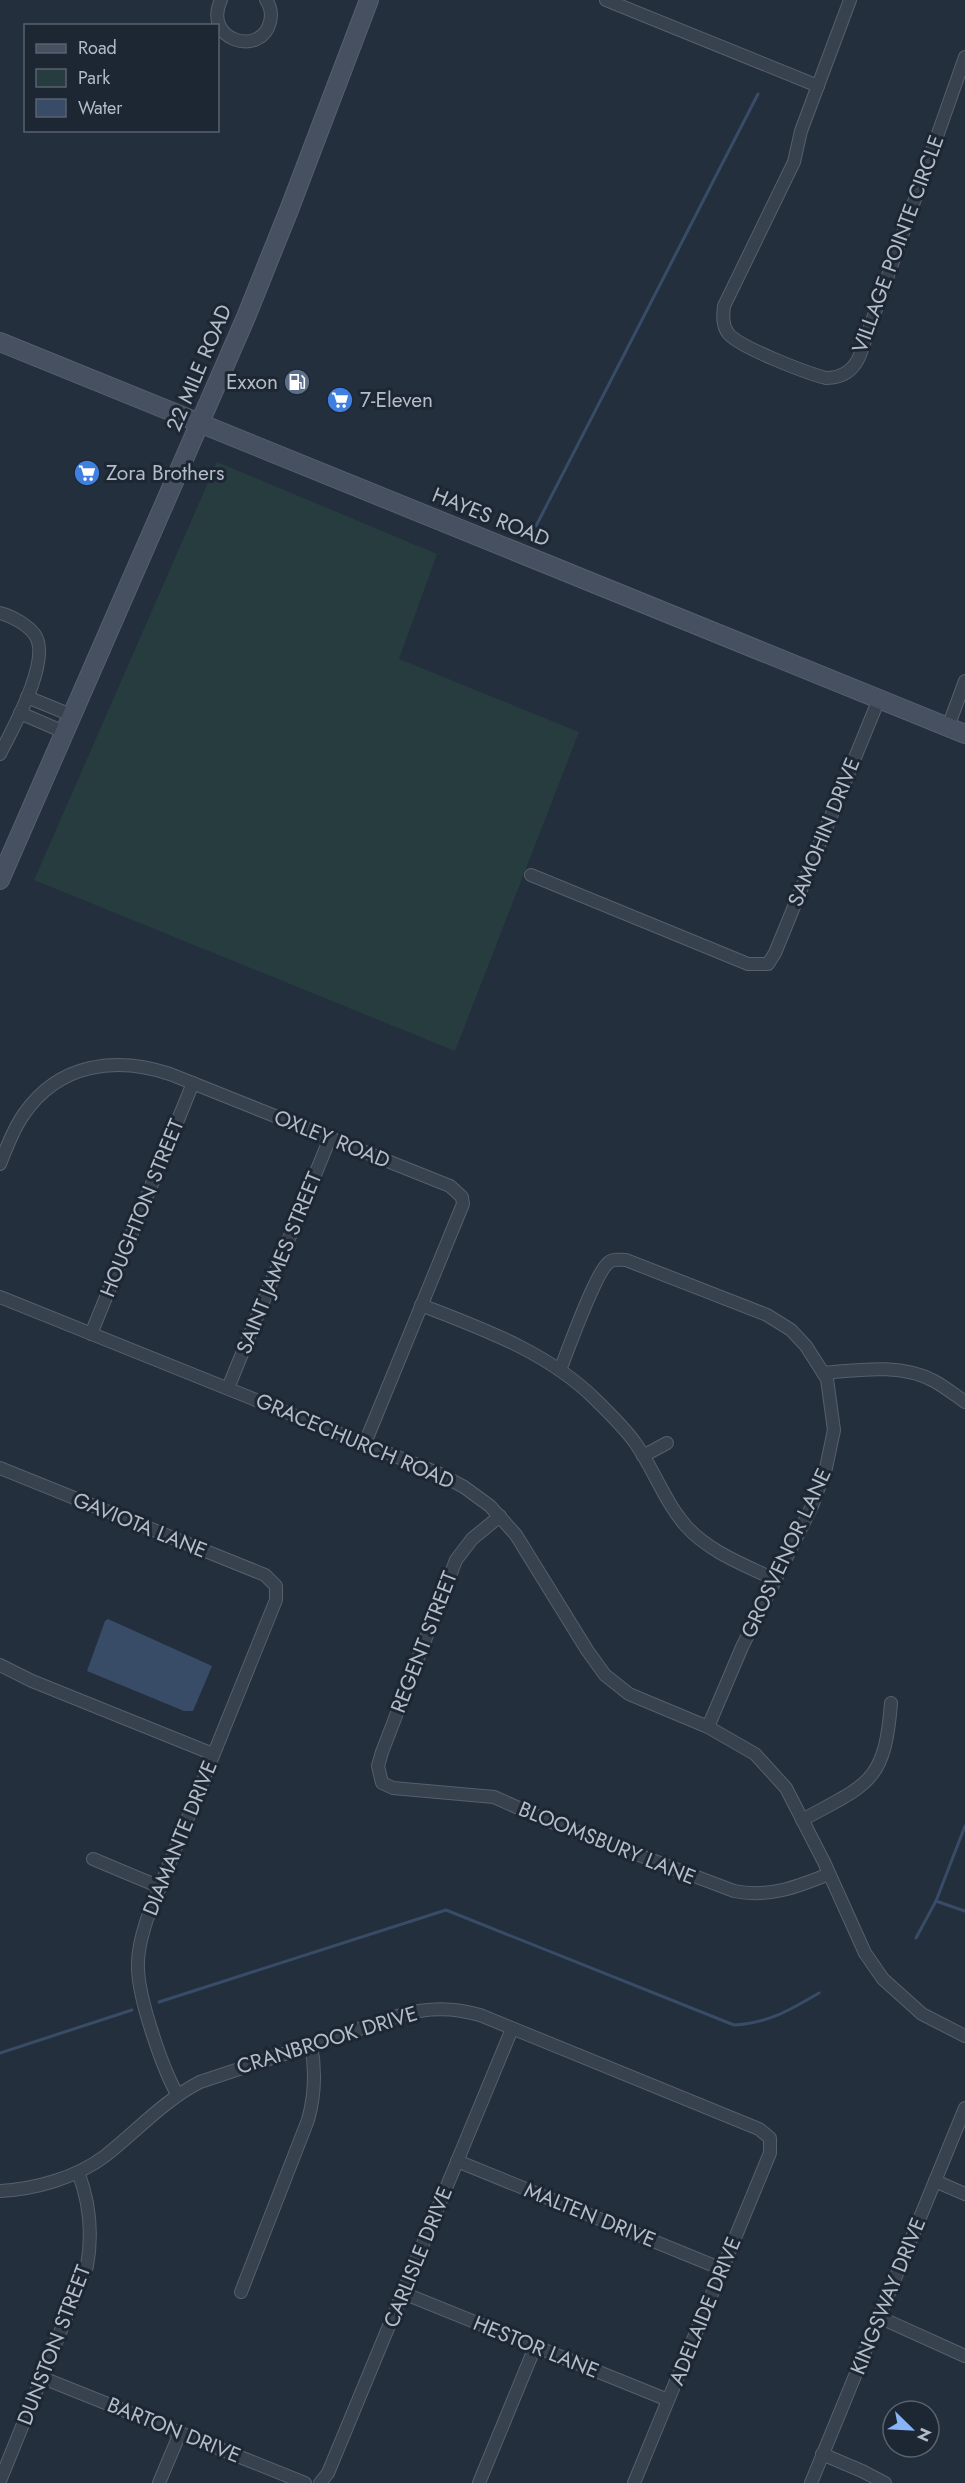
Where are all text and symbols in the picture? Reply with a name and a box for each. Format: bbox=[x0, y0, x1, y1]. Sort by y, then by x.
legend bbox=[24, 24, 219, 132]
text: Road bbox=[78, 35, 117, 61]
text: Park bbox=[78, 65, 110, 91]
text: Water bbox=[78, 95, 123, 121]
street label: VILLAGE POINTE CIRCLE bbox=[845, 131, 951, 357]
street label: 22 MILE ROAD bbox=[159, 300, 239, 436]
place label: Exxon bbox=[226, 367, 278, 397]
fuel station icon: Exxon bbox=[282, 367, 312, 397]
supermarket icon: 7-Eleven bbox=[325, 385, 355, 415]
place label: 7-Eleven bbox=[360, 385, 433, 415]
supermarket icon: Zora Brothers bbox=[72, 458, 102, 488]
place label: Zora Brothers bbox=[106, 458, 225, 488]
street label: HAYES ROAD bbox=[428, 480, 554, 554]
street label: SAMOHIN DRIVE bbox=[780, 753, 868, 911]
street label: OXLEY ROAD bbox=[270, 1102, 394, 1176]
street label: HOUGHTON STREET bbox=[93, 1114, 192, 1302]
street label: SAINT JAMES STREET bbox=[229, 1167, 329, 1359]
street label: GRACECHURCH ROAD bbox=[251, 1386, 459, 1496]
street label: GROSVENOR LANE bbox=[733, 1463, 839, 1643]
street label: GAVIOTA LANE bbox=[69, 1485, 211, 1565]
street label: REGENT STREET bbox=[383, 1567, 465, 1717]
street label: DIAMANTE DRIVE bbox=[135, 1756, 225, 1920]
street label: BLOOMSBURY LANE bbox=[514, 1794, 700, 1892]
street label: CRANBROOK DRIVE bbox=[233, 1998, 421, 2082]
street label: MALTEN DRIVE bbox=[520, 2175, 660, 2255]
street label: CARLISLE DRIVE bbox=[376, 2182, 460, 2332]
street label: KINGSWAY DRIVE bbox=[843, 2213, 933, 2379]
street label: ADELAIDE DRIVE bbox=[662, 2232, 748, 2390]
street label: DUNSTON STREET bbox=[10, 2261, 98, 2429]
street label: HESTOR LANE bbox=[469, 2308, 603, 2386]
street label: BARTON DRIVE bbox=[103, 2390, 245, 2470]
north arrow bbox=[881, 2399, 941, 2459]
text: N bbox=[911, 2424, 937, 2445]

